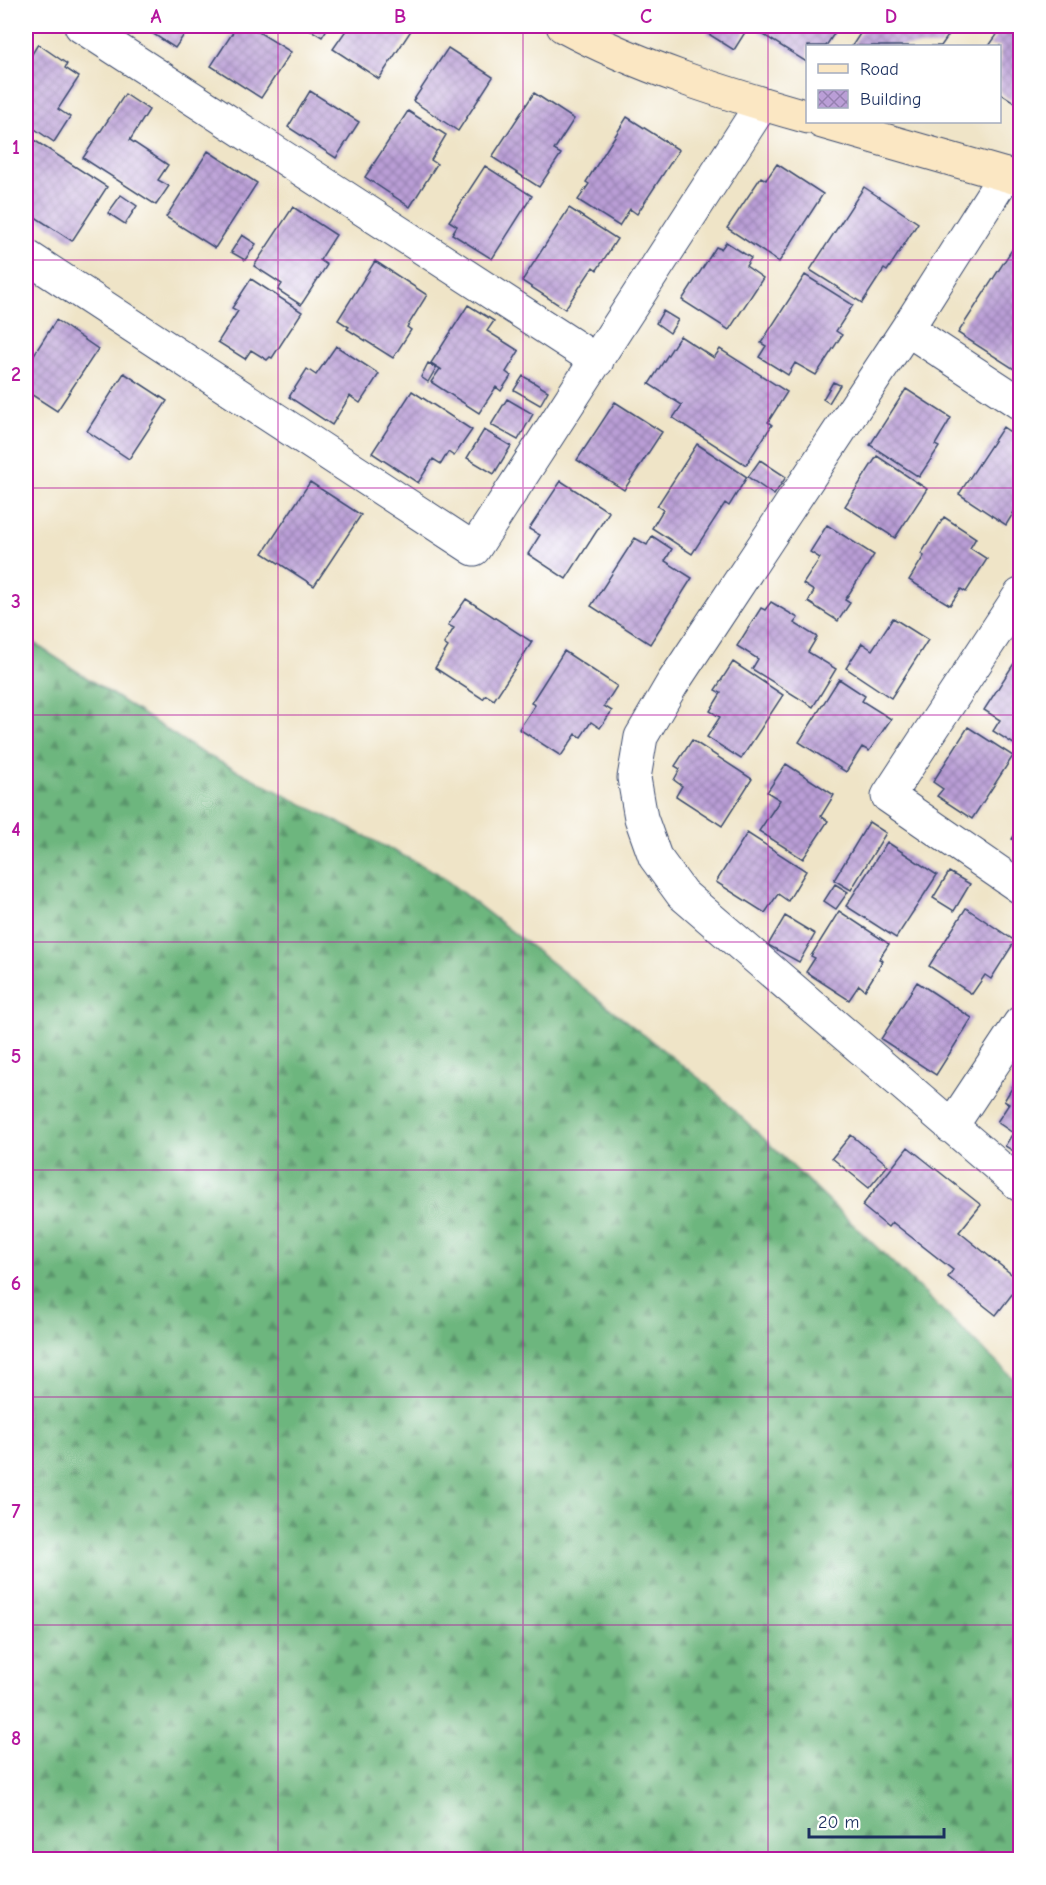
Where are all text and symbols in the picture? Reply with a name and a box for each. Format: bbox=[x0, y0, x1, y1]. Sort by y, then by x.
text: A bbox=[150, 5, 162, 28]
text: B bbox=[394, 5, 406, 28]
text: C bbox=[640, 5, 652, 28]
text: D bbox=[885, 5, 897, 28]
legend bbox=[806, 45, 1001, 123]
text: Road bbox=[860, 59, 899, 80]
text: Building bbox=[860, 89, 922, 110]
text: 1 bbox=[12, 136, 20, 159]
text: 2 bbox=[11, 363, 21, 386]
text: 3 bbox=[11, 590, 21, 613]
text: 4 bbox=[11, 818, 21, 841]
text: 5 bbox=[11, 1045, 21, 1068]
text: 6 bbox=[11, 1272, 21, 1295]
text: 7 bbox=[12, 1500, 21, 1523]
text: 8 bbox=[11, 1727, 21, 1750]
scale bar bbox=[809, 1801, 944, 1839]
text: 20 m bbox=[818, 1812, 859, 1833]

